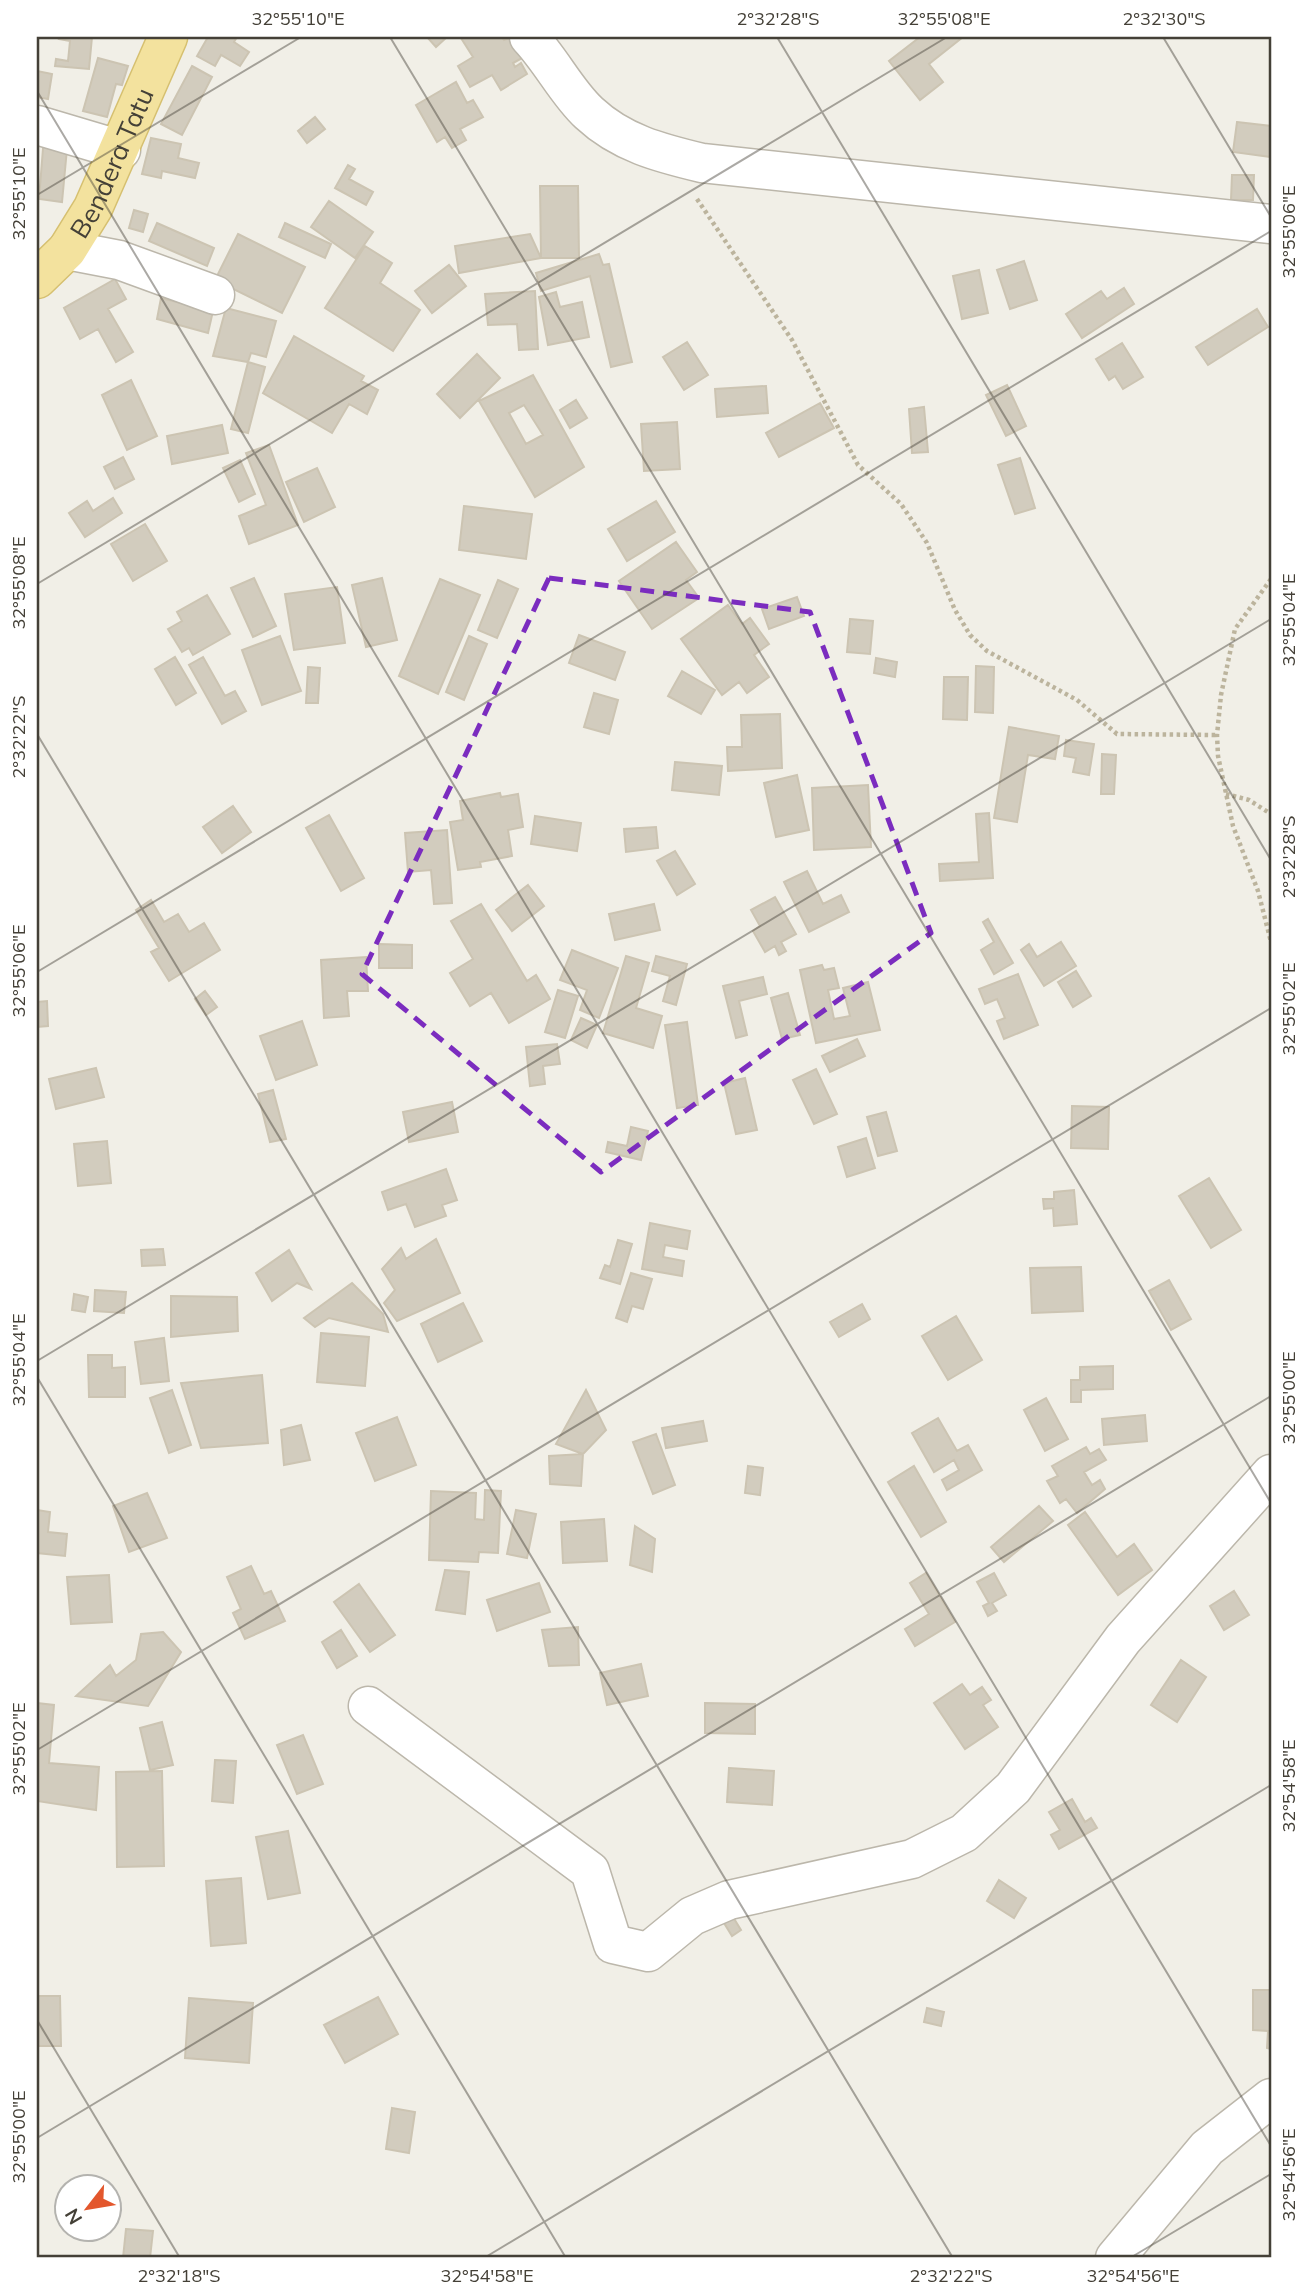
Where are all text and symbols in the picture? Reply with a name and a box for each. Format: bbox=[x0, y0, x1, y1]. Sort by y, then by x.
text: 32°55'10"E bbox=[251, 7, 345, 30]
text: 2°32'28"S bbox=[737, 7, 819, 30]
text: 32°55'08"E bbox=[897, 7, 991, 30]
text: 2°32'30"S bbox=[1123, 7, 1205, 30]
street label: Bendera Tatu bbox=[62, 82, 160, 244]
text: 32°55'10"E bbox=[7, 147, 30, 241]
text: 32°55'06"E bbox=[1277, 185, 1300, 279]
text: 32°55'08"E bbox=[7, 536, 30, 630]
text: 32°55'04"E bbox=[1277, 573, 1300, 667]
text: 2°32'22"S bbox=[7, 696, 30, 778]
text: 2°32'28"S bbox=[1277, 816, 1300, 898]
text: 32°55'06"E bbox=[7, 924, 30, 1018]
text: 32°55'02"E bbox=[1277, 962, 1300, 1056]
text: 32°55'04"E bbox=[7, 1313, 30, 1407]
text: 32°55'00"E bbox=[1277, 1351, 1300, 1445]
text: 32°55'02"E bbox=[7, 1702, 30, 1796]
text: 32°54'58"E bbox=[1277, 1739, 1300, 1833]
text: 32°55'00"E bbox=[7, 2090, 30, 2184]
text: 32°54'56"E bbox=[1277, 2128, 1300, 2222]
north arrow bbox=[52, 2172, 122, 2242]
text: N bbox=[59, 2204, 87, 2229]
text: 2°32'18"S bbox=[138, 2264, 220, 2287]
text: 32°54'58"E bbox=[440, 2264, 534, 2287]
text: 2°32'22"S bbox=[910, 2264, 992, 2287]
text: 32°54'56"E bbox=[1086, 2264, 1180, 2287]

